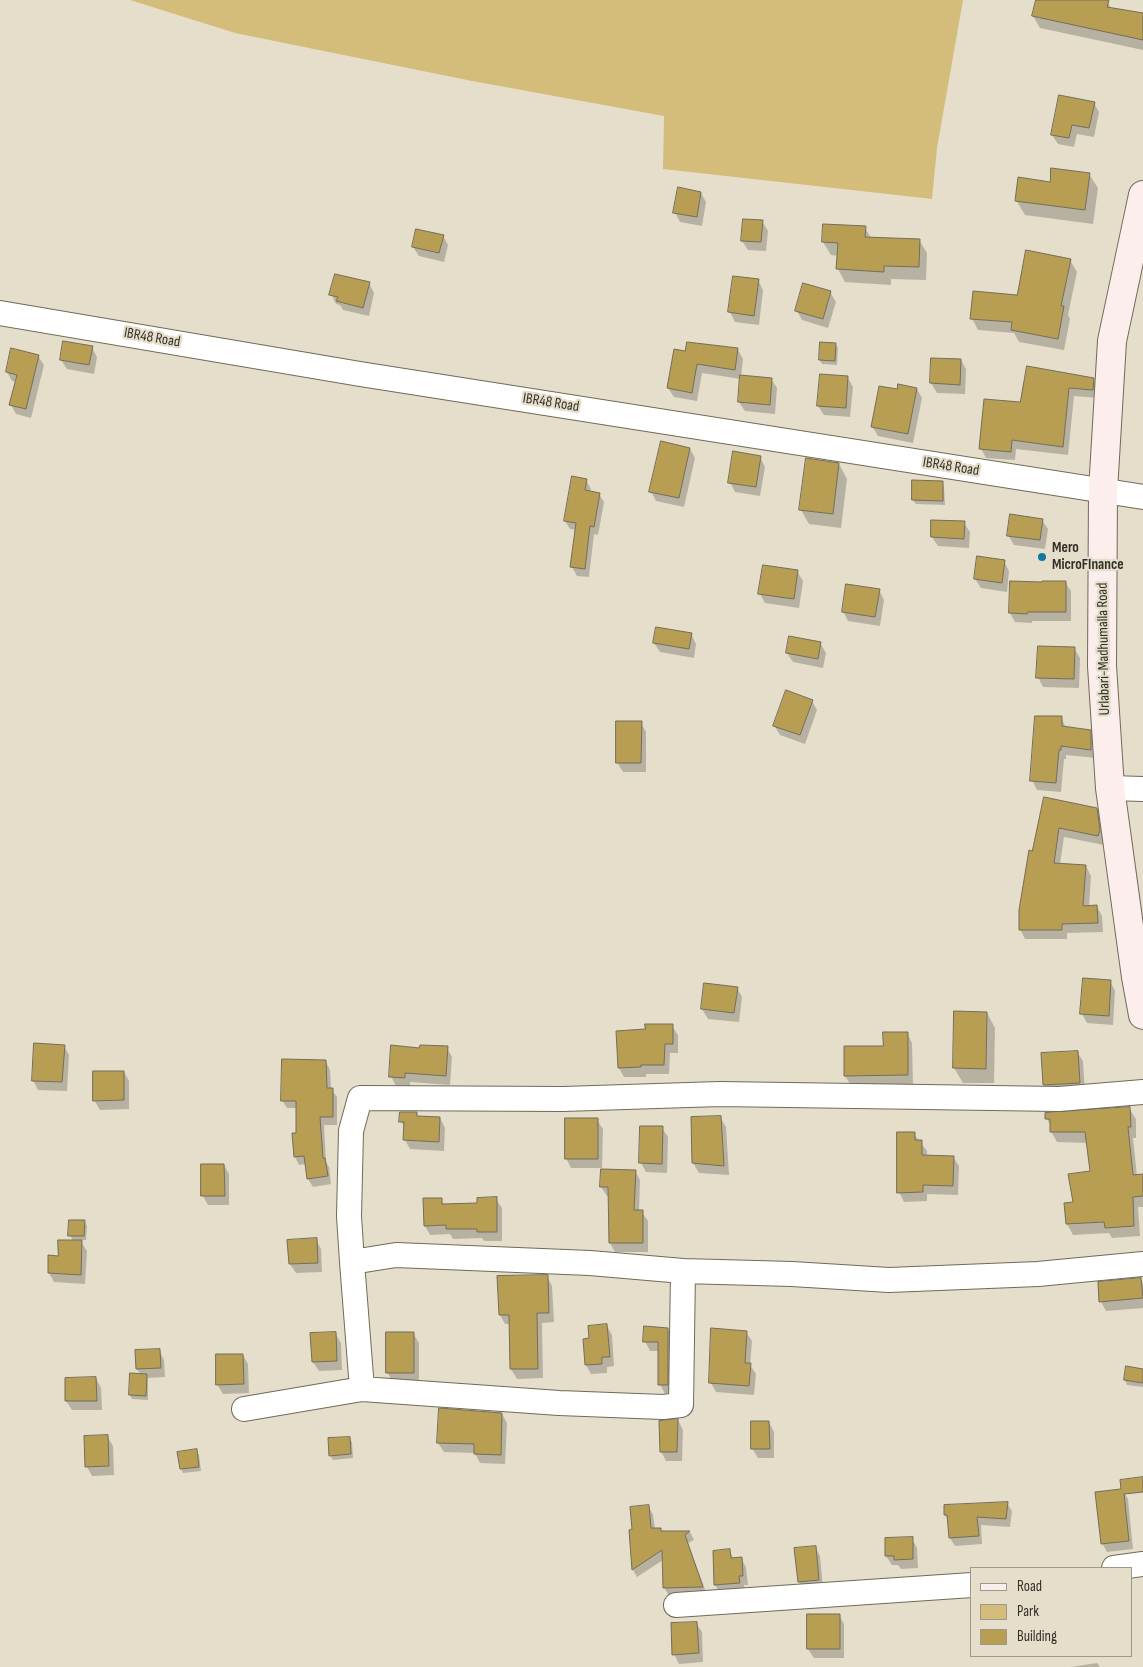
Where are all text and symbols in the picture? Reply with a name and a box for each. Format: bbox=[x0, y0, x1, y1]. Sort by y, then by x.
street label: IBR48 Road bbox=[122, 324, 182, 352]
street label: IBR48 Road bbox=[522, 390, 580, 416]
street label: IBR48 Road bbox=[922, 454, 980, 480]
place label: Mero MicroFInance bbox=[1052, 539, 1124, 574]
marker: Mero MicroFInance bbox=[1036, 551, 1048, 563]
street label: Urlabari-Madhumalla Road bbox=[1094, 583, 1114, 715]
legend bbox=[970, 1567, 1133, 1657]
text: Road bbox=[1017, 1577, 1042, 1596]
text: Park bbox=[1017, 1602, 1039, 1621]
text: Building bbox=[1017, 1627, 1057, 1646]

